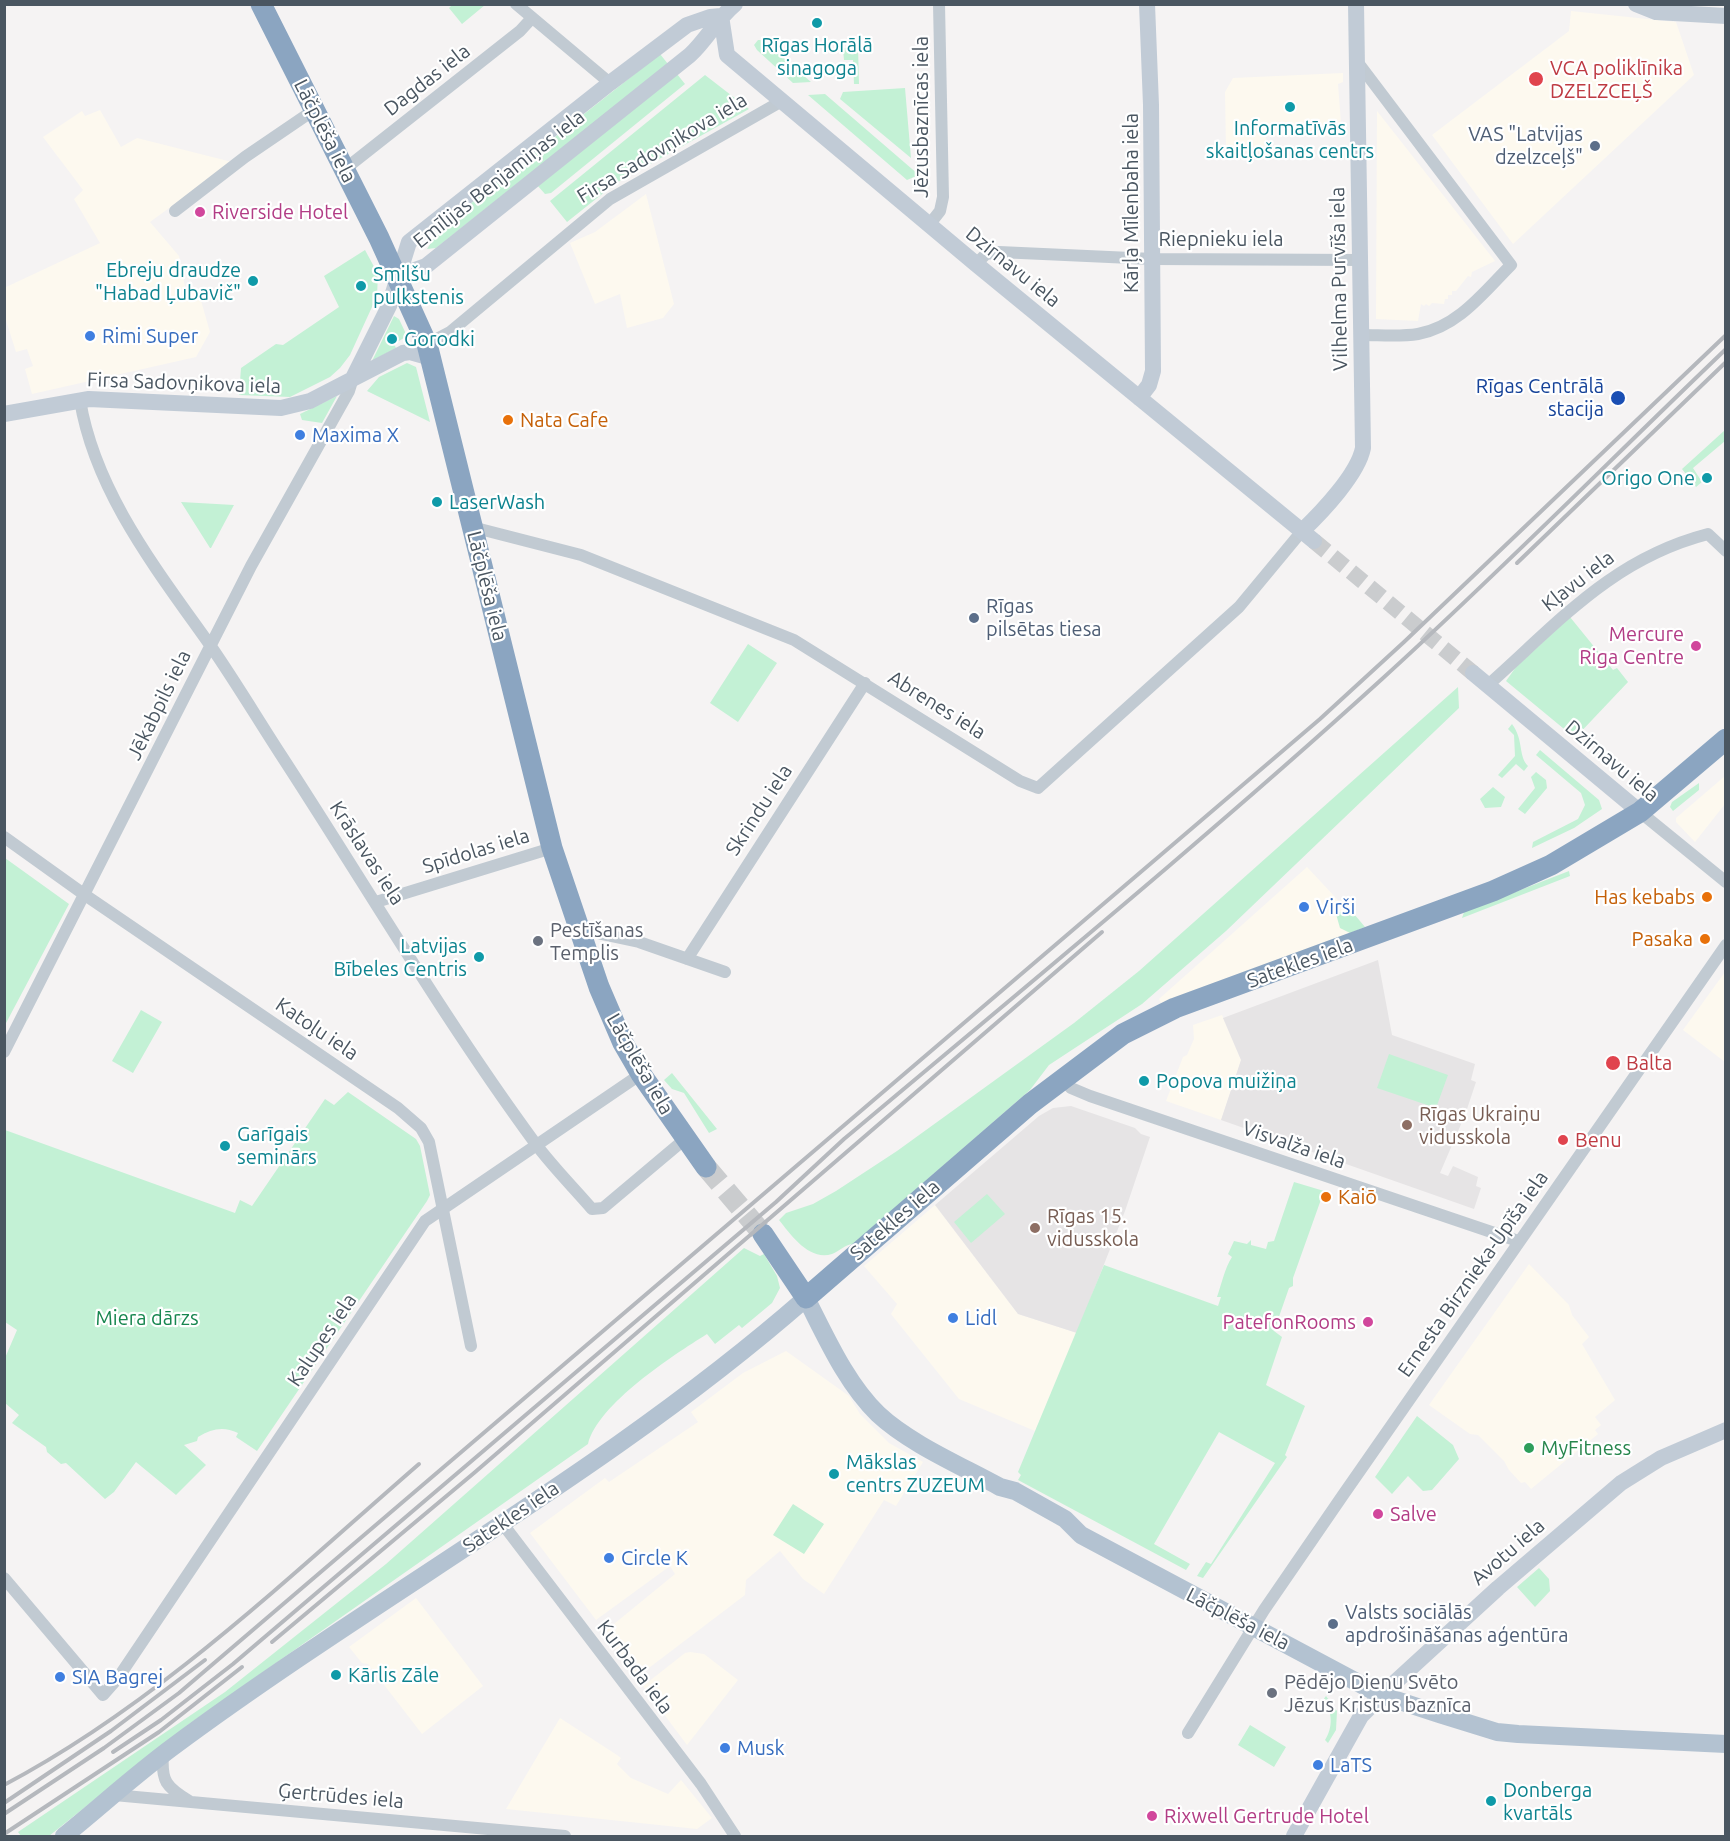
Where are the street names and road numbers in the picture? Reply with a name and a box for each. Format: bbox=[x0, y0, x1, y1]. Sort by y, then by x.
street label: Jēzusbaznīcas iela bbox=[909, 36, 933, 198]
street label: Dagdas iela bbox=[379, 39, 475, 121]
street label: Lāčplēša iela bbox=[289, 75, 361, 187]
street label: Firsa Sadovņikova iela bbox=[573, 88, 751, 208]
street label: Emīlijas Benjamiņas iela bbox=[409, 105, 589, 253]
street label: Kārļa Mīlenbaha iela bbox=[1119, 113, 1143, 293]
street label: Vilhelma Purvīša iela bbox=[1325, 187, 1353, 371]
street label: Dzirnavu iela bbox=[961, 222, 1065, 312]
street label: Riepnieku iela bbox=[1159, 227, 1283, 251]
street label: Firsa Sadovņikova iela bbox=[87, 368, 281, 398]
street label: Lāčplēša iela bbox=[462, 528, 512, 644]
street label: Kļavu iela bbox=[1537, 545, 1619, 617]
street label: Jēkabpils iela bbox=[122, 646, 196, 764]
street label: Abrenes iela bbox=[884, 666, 990, 744]
street label: Dzirnavu iela bbox=[1560, 715, 1664, 807]
street label: Skrindu iela bbox=[721, 760, 797, 860]
street label: Krāslavas iela bbox=[325, 797, 409, 909]
street label: Spīdolas iela bbox=[420, 823, 532, 879]
street label: Satekles iela bbox=[1244, 933, 1356, 993]
street label: Katoļu iela bbox=[271, 993, 363, 1065]
street label: Lāčplēša iela bbox=[601, 1009, 679, 1119]
street label: Visvalža iela bbox=[1239, 1116, 1349, 1174]
street label: Ernesta Birznieka-Upīša iela bbox=[1393, 1167, 1553, 1381]
street label: Satekles iela bbox=[845, 1175, 945, 1265]
street label: Kalupes iela bbox=[282, 1289, 362, 1391]
street label: Satekles iela bbox=[458, 1476, 564, 1558]
street label: Avotu iela bbox=[1466, 1514, 1550, 1590]
street label: Lāčplēša iela bbox=[1182, 1583, 1294, 1655]
street label: Kurbada iela bbox=[592, 1615, 678, 1719]
street label: Ģertrūdes iela bbox=[277, 1779, 405, 1813]

